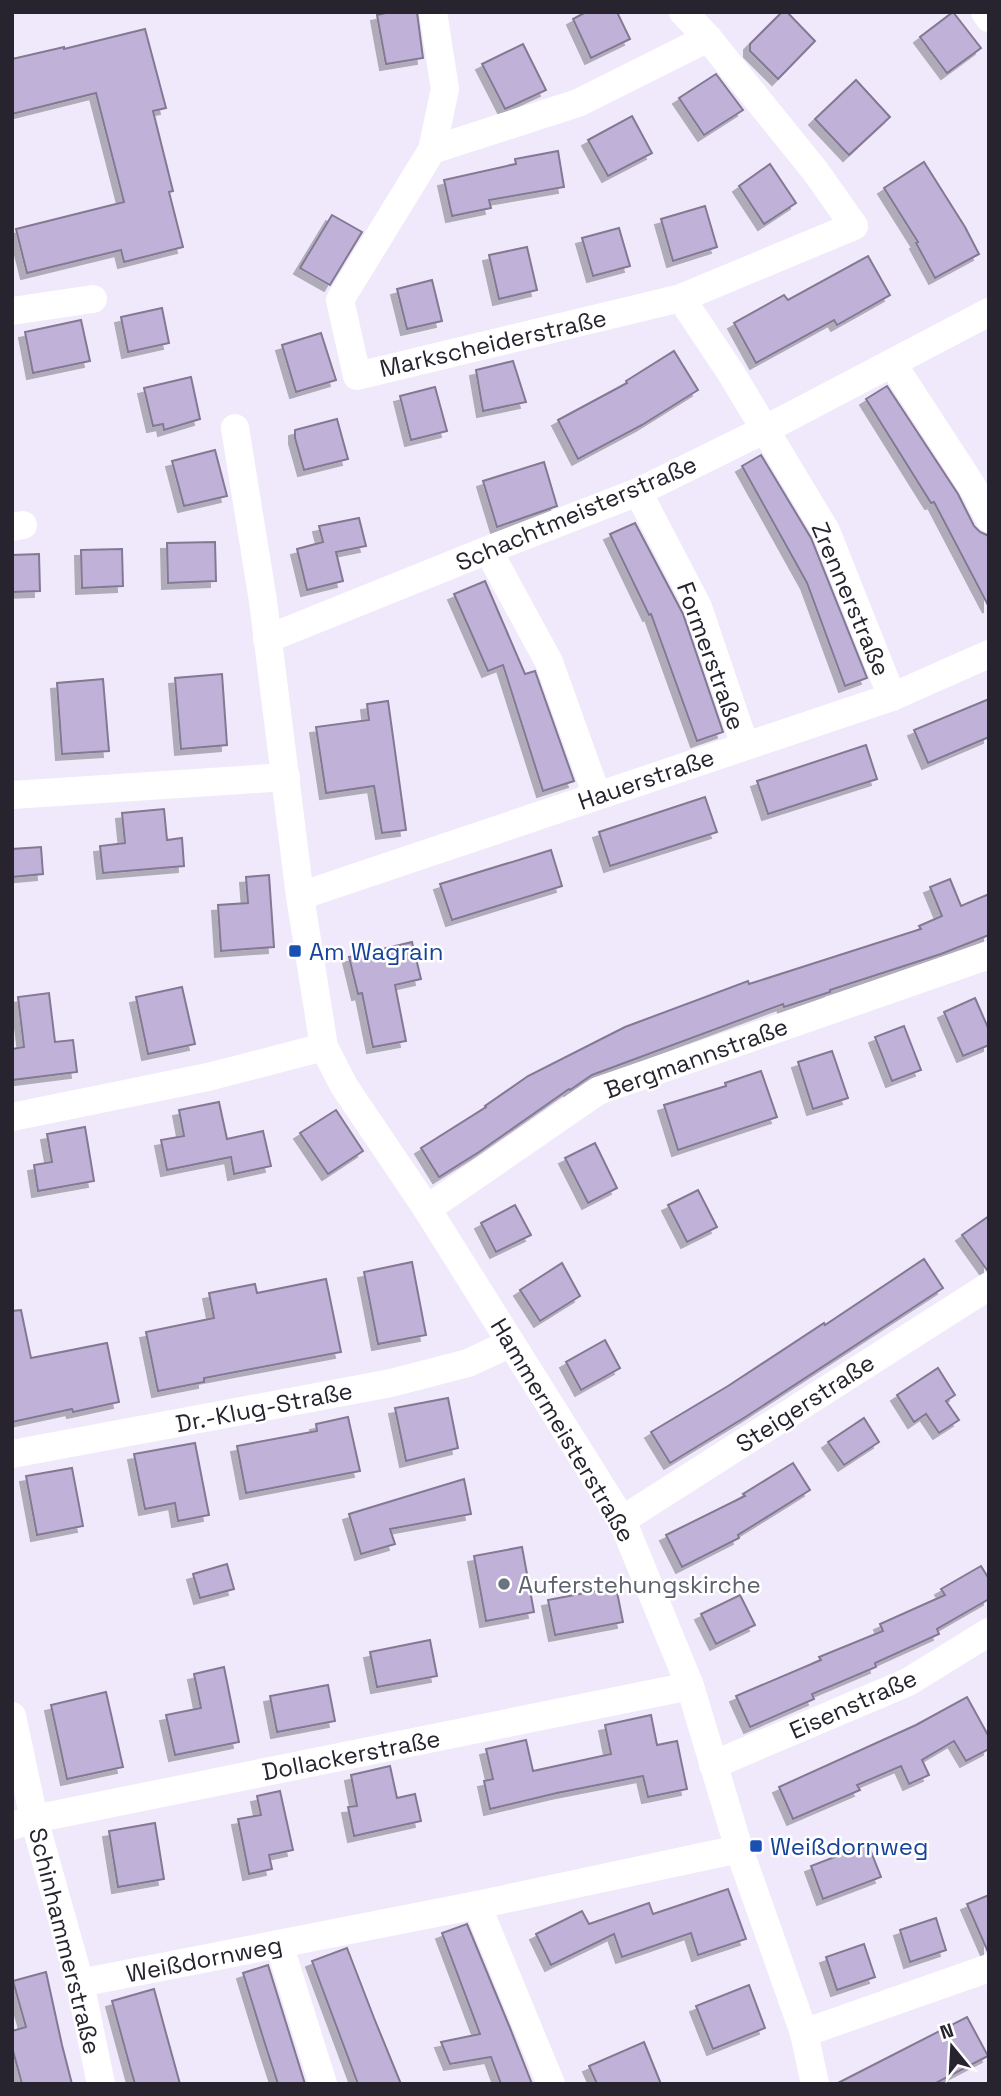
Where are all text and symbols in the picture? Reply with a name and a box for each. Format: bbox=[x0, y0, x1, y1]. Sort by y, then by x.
street label: Markscheiderstraße bbox=[377, 302, 609, 384]
street label: Schachtmeisterstraße bbox=[451, 448, 701, 578]
street label: Zrennerstraße bbox=[805, 517, 897, 681]
street label: Formerstraße bbox=[670, 578, 752, 734]
street label: Hauerstraße bbox=[574, 741, 718, 817]
place label: Am Wagrain bbox=[309, 936, 443, 967]
marker: Am Wagrain bbox=[287, 943, 303, 959]
street label: Bergmannstraße bbox=[600, 1010, 792, 1106]
street label: Hammermeisterstraße bbox=[484, 1312, 642, 1548]
street label: Steigerstraße bbox=[730, 1347, 880, 1459]
street label: Dr.-Klug-Straße bbox=[173, 1375, 355, 1439]
place label: Auferstehungskirche bbox=[518, 1569, 761, 1600]
marker: Auferstehungskirche bbox=[496, 1576, 512, 1592]
street label: Eisenstraße bbox=[785, 1662, 921, 1746]
street label: Dollackerstraße bbox=[259, 1723, 443, 1787]
street label: Schinhammerstraße bbox=[22, 1825, 108, 2057]
place label: Weißdornweg bbox=[770, 1831, 928, 1862]
marker: Weißdornweg bbox=[748, 1838, 764, 1854]
street label: Weißdornweg bbox=[123, 1929, 285, 1989]
north arrow bbox=[917, 2012, 987, 2082]
text: N bbox=[937, 2017, 957, 2045]

